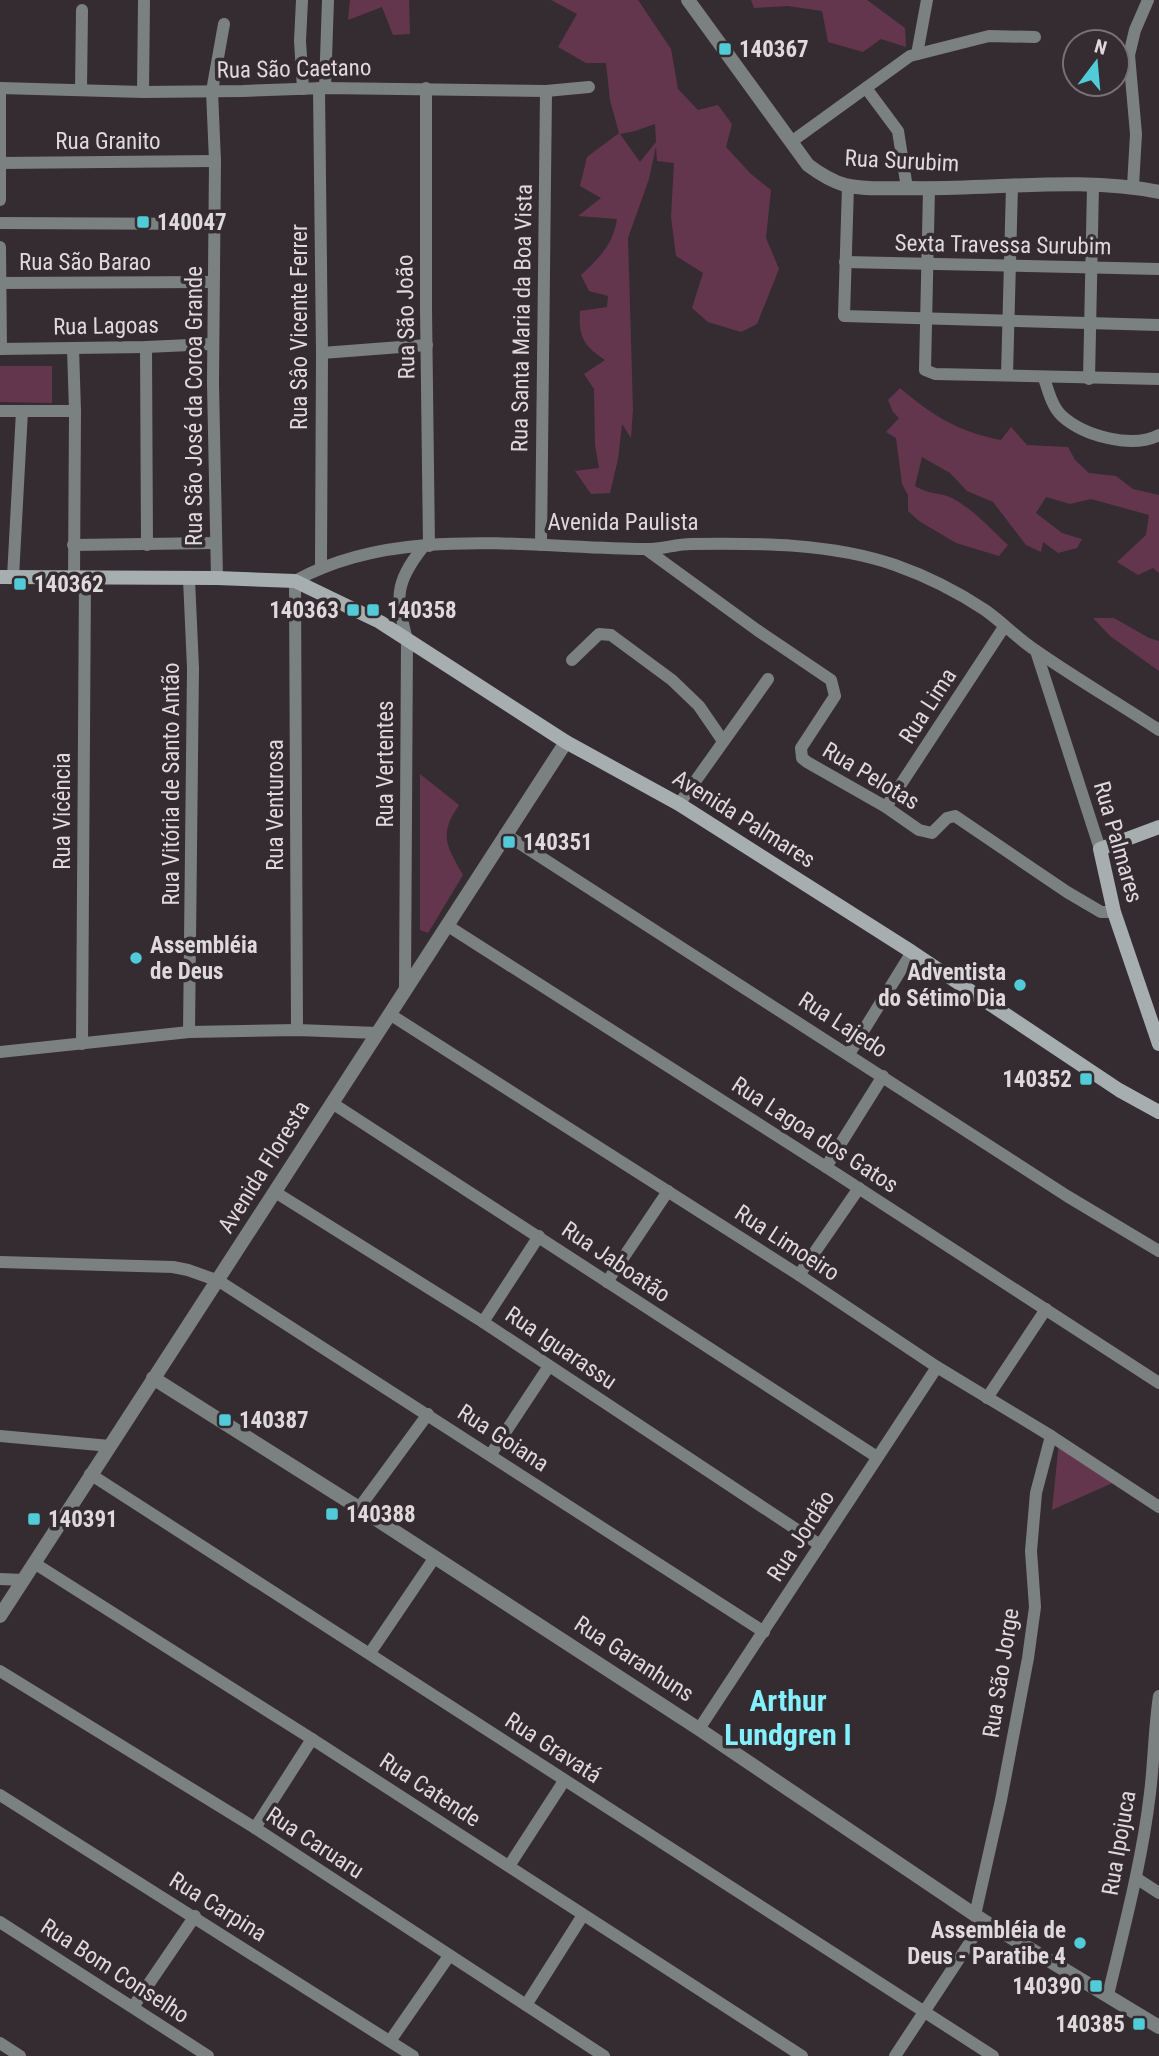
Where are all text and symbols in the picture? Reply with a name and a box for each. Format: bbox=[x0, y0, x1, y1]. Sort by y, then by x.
north arrow bbox=[1061, 28, 1131, 98]
text: N bbox=[1092, 34, 1109, 60]
place label: 140367 bbox=[739, 36, 809, 63]
marker: 140367 bbox=[717, 41, 733, 57]
street label: Rua São Caetano bbox=[216, 54, 372, 84]
street label: Rua Granito bbox=[55, 128, 161, 155]
street label: Rua Surubim bbox=[844, 145, 960, 177]
street label: Rua Santa Maria da Boa Vista bbox=[506, 184, 538, 452]
place label: 140047 bbox=[157, 209, 227, 236]
marker: 140047 bbox=[135, 214, 151, 230]
street label: Rua Sâo Vicente Ferrer bbox=[286, 224, 313, 430]
street label: Sexta Travessa Surubim bbox=[894, 230, 1112, 260]
street label: Rua São Barao bbox=[19, 249, 151, 276]
street label: Rua São João bbox=[391, 254, 421, 380]
street label: Rua São José da Coroa Grande bbox=[181, 266, 208, 546]
street label: Rua Lagoas bbox=[53, 312, 159, 340]
street label: Avenida Paulista bbox=[548, 509, 698, 536]
place label: 140362 bbox=[34, 571, 104, 598]
marker: 140362 bbox=[12, 576, 28, 592]
place label: 140363 bbox=[269, 597, 339, 624]
place label: 140358 bbox=[387, 597, 457, 624]
marker: 140363 bbox=[345, 602, 361, 618]
marker: 140358 bbox=[365, 602, 381, 618]
street label: Rua Vitória de Santo Antão bbox=[158, 662, 185, 906]
street label: Rua Lima bbox=[894, 663, 962, 749]
street label: Rua Vertentes bbox=[372, 700, 399, 828]
street label: Rua Pelotas bbox=[818, 737, 924, 815]
street label: Rua Venturosa bbox=[262, 739, 289, 871]
street label: Rua Vicência bbox=[49, 752, 76, 870]
street label: Avenida Palmares bbox=[668, 764, 820, 874]
street label: Rua Palmares bbox=[1088, 778, 1148, 906]
place label: 140351 bbox=[523, 829, 593, 856]
marker: 140351 bbox=[501, 834, 517, 850]
place label: Assembléia de Deus bbox=[150, 932, 258, 985]
marker: Assembléia de Deus bbox=[128, 950, 144, 966]
place label: Adventista do Sétimo Dia bbox=[878, 959, 1006, 1012]
marker: Adventista do Sétimo Dia bbox=[1012, 977, 1028, 993]
street label: Rua Lajedo bbox=[794, 986, 892, 1064]
place label: 140352 bbox=[1002, 1066, 1072, 1093]
street label: Rua Lagoa dos Gatos bbox=[727, 1071, 903, 1199]
marker: 140352 bbox=[1078, 1071, 1094, 1087]
street label: Avenida Floresta bbox=[213, 1096, 315, 1238]
street label: Rua Limoeiro bbox=[730, 1199, 844, 1287]
street label: Rua Jaboatão bbox=[557, 1216, 675, 1308]
street label: Rua Iguarassu bbox=[500, 1301, 622, 1395]
street label: Rua Goiana bbox=[452, 1399, 554, 1477]
place label: 140387 bbox=[239, 1407, 309, 1434]
marker: 140387 bbox=[217, 1412, 233, 1428]
street label: Rua Jordão bbox=[762, 1485, 840, 1587]
place label: 140388 bbox=[346, 1501, 416, 1528]
place label: 140391 bbox=[48, 1506, 118, 1533]
marker: 140388 bbox=[324, 1506, 340, 1522]
marker: 140391 bbox=[26, 1511, 42, 1527]
street label: Rua São Jorge bbox=[977, 1606, 1025, 1740]
street label: Rua Garanhuns bbox=[569, 1610, 699, 1708]
district label: Arthur Lundgren I bbox=[724, 1683, 852, 1752]
street label: Rua Gravatá bbox=[500, 1707, 606, 1789]
street label: Rua Catende bbox=[375, 1747, 485, 1833]
street label: Rua Ipojuca bbox=[1096, 1788, 1142, 1898]
street label: Rua Caruaru bbox=[261, 1801, 369, 1885]
street label: Rua Carpina bbox=[164, 1867, 272, 1947]
street label: Rua Bom Conselho bbox=[36, 1913, 194, 2029]
place label: Assembléia de Deus - Paratibe 4 bbox=[907, 1917, 1066, 1970]
marker: Assembléia de Deus - Paratibe 4 bbox=[1072, 1935, 1088, 1951]
place label: 140390 bbox=[1012, 1973, 1082, 2000]
marker: 140390 bbox=[1088, 1978, 1104, 1994]
place label: 140385 bbox=[1055, 2011, 1125, 2038]
marker: 140385 bbox=[1131, 2016, 1147, 2032]

